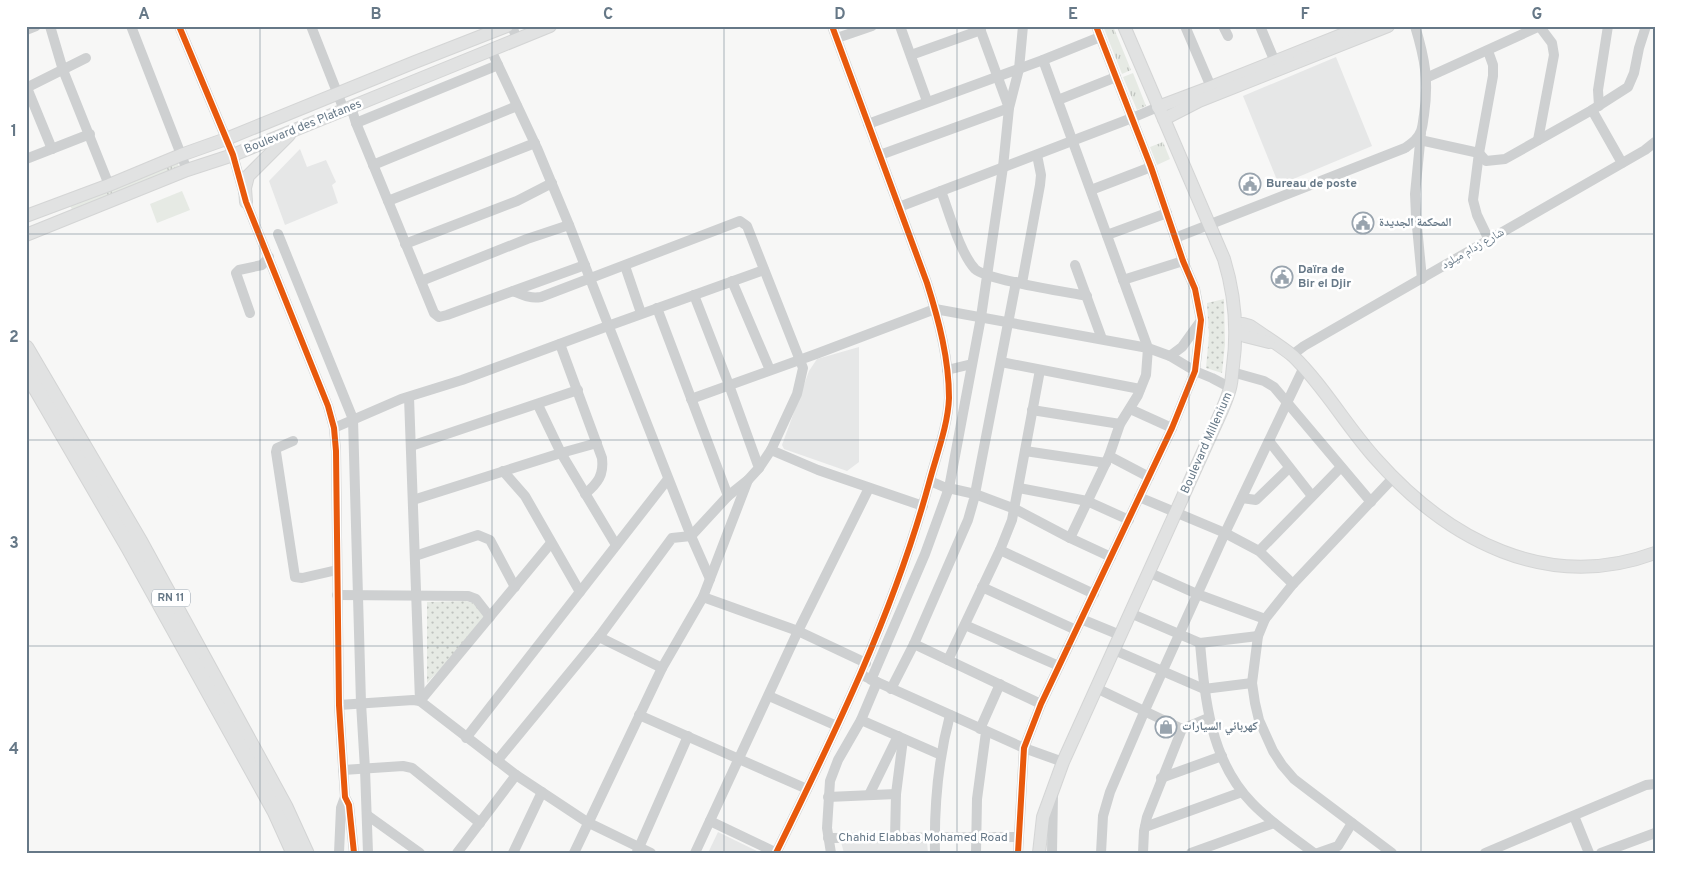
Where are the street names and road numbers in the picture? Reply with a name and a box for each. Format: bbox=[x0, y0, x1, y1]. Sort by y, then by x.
street label: Boulevard des Platanes bbox=[242, 96, 364, 158]
street label: شارع زدام ميلود bbox=[1439, 224, 1507, 273]
street label: Boulevard Millenium bbox=[1177, 390, 1237, 496]
road number: RN 11 bbox=[152, 590, 190, 606]
street label: Chahid Elabbas Mohamed Road bbox=[838, 830, 1008, 846]

